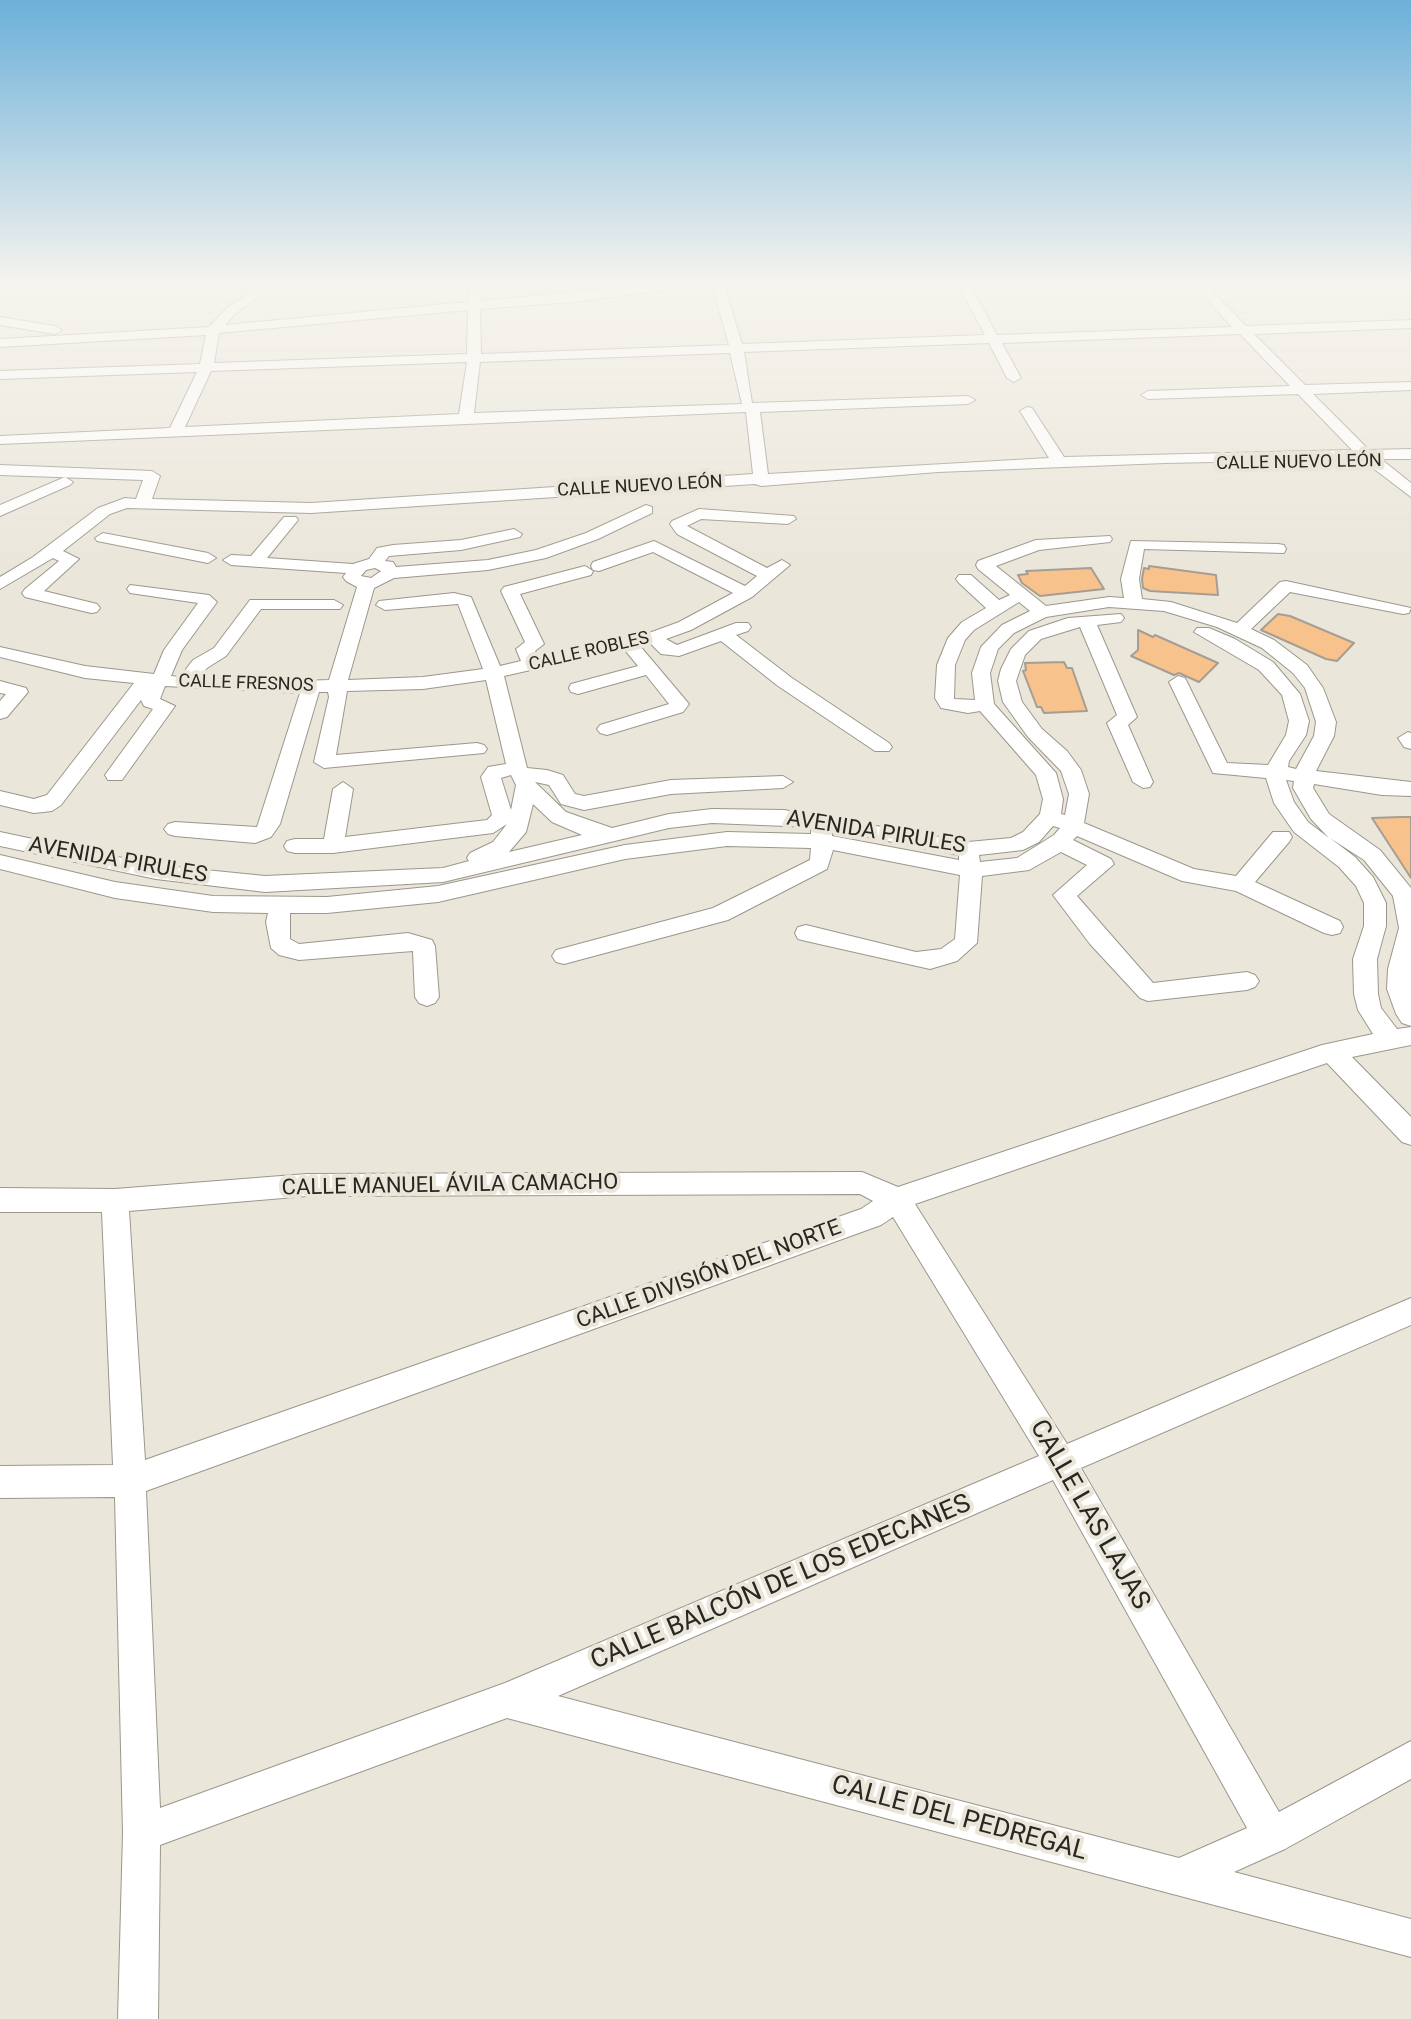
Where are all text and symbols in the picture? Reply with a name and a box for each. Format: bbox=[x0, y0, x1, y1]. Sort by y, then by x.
street label: CALLE NUEVO LEÓN bbox=[1216, 451, 1382, 475]
street label: CALLE NUEVO LEÓN bbox=[557, 472, 723, 502]
street label: CALLE ROBLES bbox=[527, 628, 651, 676]
street label: CALLE FRESNOS bbox=[178, 671, 314, 697]
street label: AVENIDA PIRULES bbox=[785, 806, 967, 860]
street label: AVENIDA PIRULES bbox=[27, 832, 209, 890]
street label: CALLE MANUEL ÁVILA CAMACHO bbox=[282, 1170, 618, 1202]
street label: CALLE DIVISIÓN DEL NORTE bbox=[573, 1215, 845, 1335]
street label: CALLE LAS LAJAS bbox=[1022, 1415, 1156, 1615]
street label: CALLE BALCÓN DE LOS EDECANES bbox=[586, 1489, 976, 1677]
street label: CALLE DEL PEDREGAL bbox=[828, 1770, 1090, 1868]

